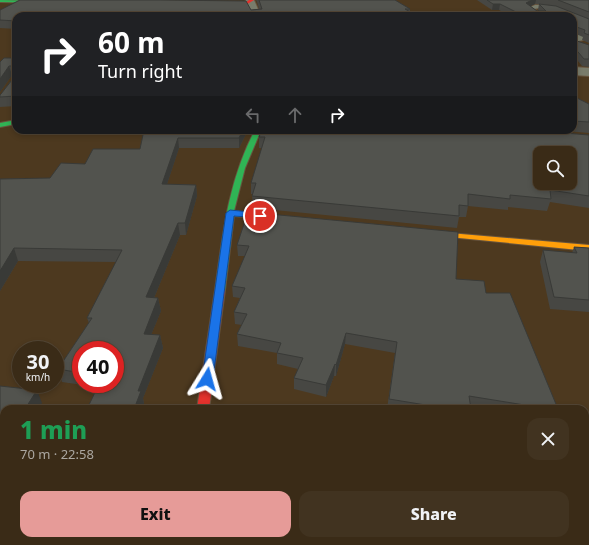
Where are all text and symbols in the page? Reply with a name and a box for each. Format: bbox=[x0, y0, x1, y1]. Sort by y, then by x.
text: 60 m bbox=[98, 23, 165, 61]
icon: right bbox=[32, 28, 84, 80]
text: Turn right bbox=[98, 59, 182, 83]
icon: left bbox=[242, 104, 264, 126]
icon: ahead bbox=[284, 104, 306, 126]
icon: right bbox=[326, 104, 348, 126]
map controls bbox=[533, 146, 577, 190]
button: search bbox=[533, 146, 577, 190]
pin bbox=[243, 199, 277, 233]
icon: arrive bbox=[249, 205, 271, 227]
speed limit sign: 40 bbox=[72, 341, 124, 393]
text: 30 bbox=[27, 348, 49, 375]
position arrow bbox=[186, 358, 228, 400]
text: km/h bbox=[26, 370, 50, 384]
text: 1 min bbox=[20, 413, 87, 446]
button: close bbox=[527, 418, 569, 460]
text: 70 m · 22:58 bbox=[20, 445, 94, 463]
button: Exit bbox=[20, 491, 291, 537]
button: Share bbox=[299, 491, 569, 537]

